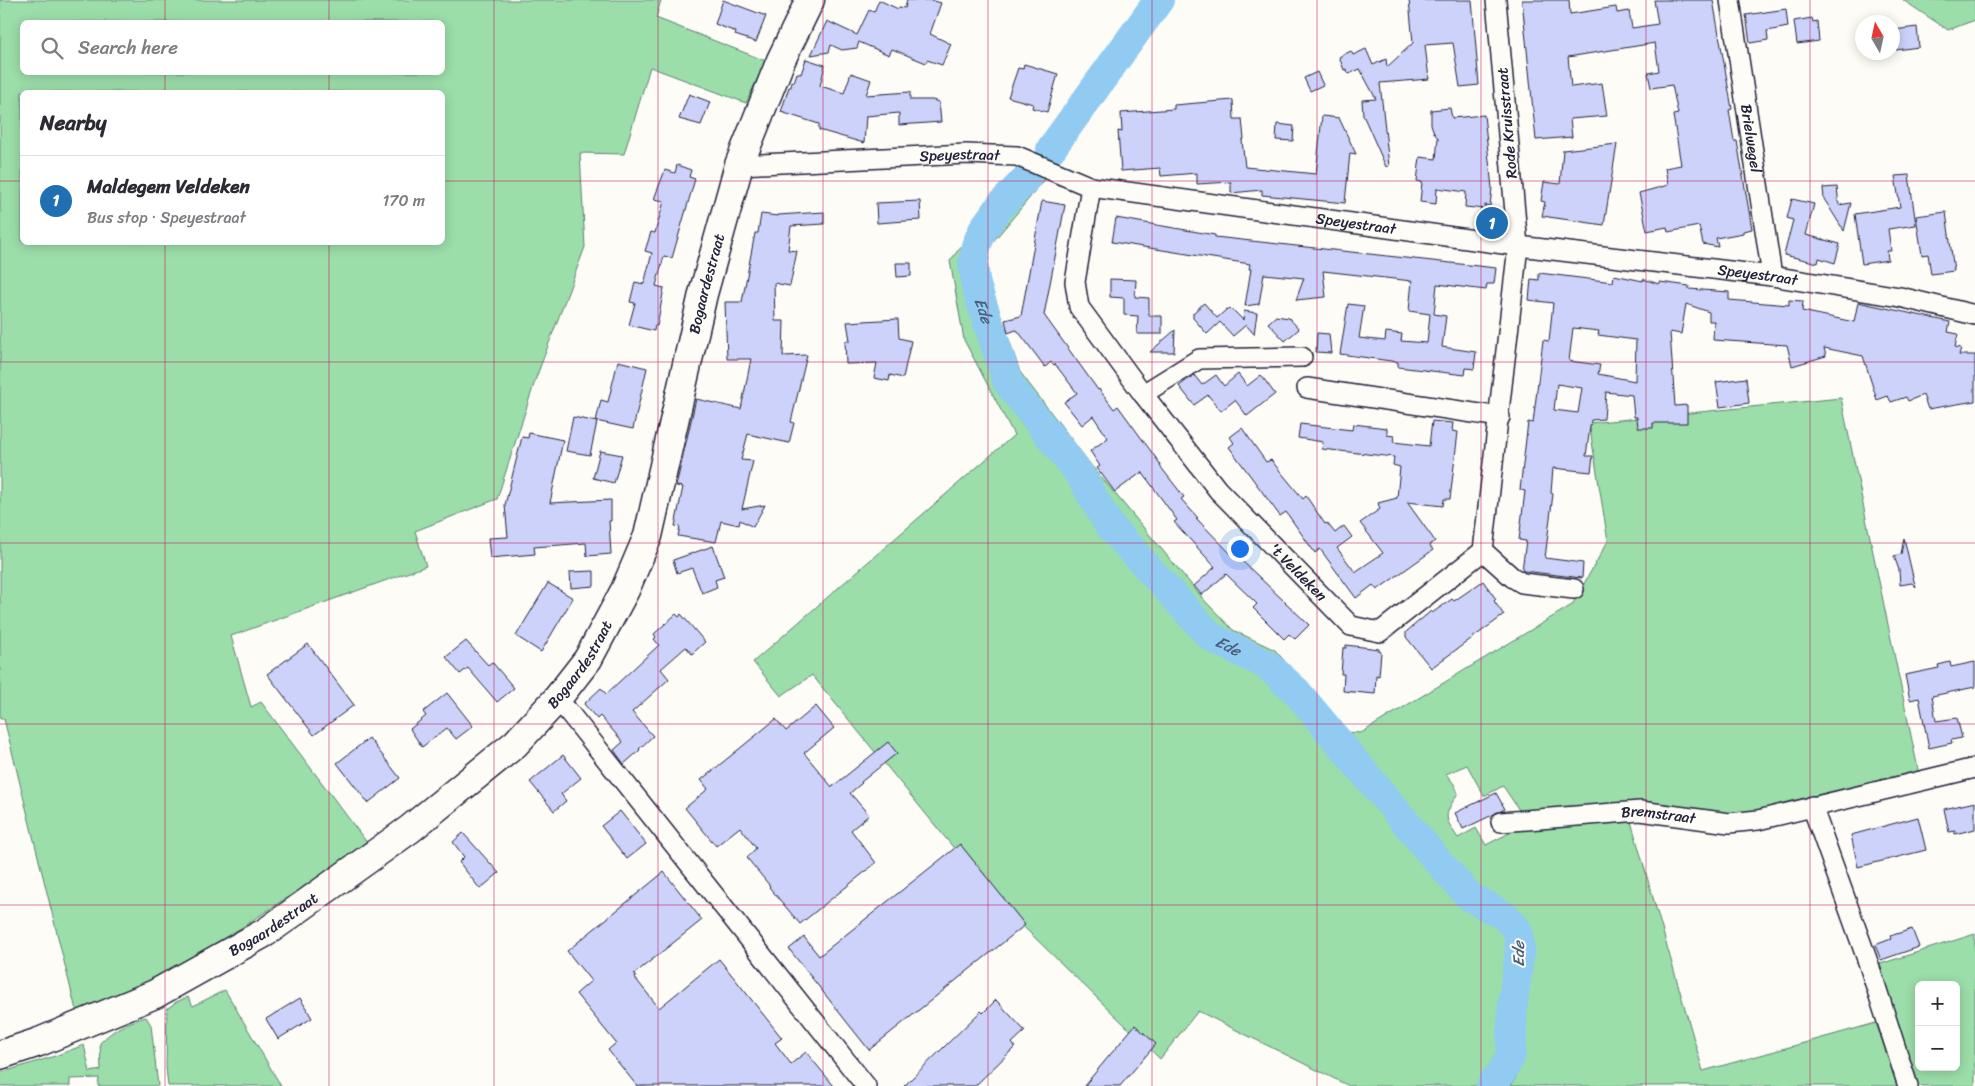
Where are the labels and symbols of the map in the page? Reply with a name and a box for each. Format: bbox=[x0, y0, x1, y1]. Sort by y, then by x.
north arrow bbox=[1855, 15, 1900, 60]
street label: Rode Kruisstraat bbox=[1489, 66, 1525, 179]
street label: Brielwegel bbox=[1733, 102, 1769, 175]
street label: Speyestraat bbox=[919, 141, 1001, 169]
pin: 1 bbox=[1476, 204, 1508, 242]
street label: Speyestraat bbox=[1314, 205, 1399, 242]
street label: Bogaardestraat bbox=[681, 230, 732, 336]
street label: Speyestraat bbox=[1716, 257, 1801, 293]
water label: Ede bbox=[966, 294, 1002, 329]
your location bbox=[1227, 536, 1253, 562]
street label: 't Veldeken bbox=[1263, 536, 1333, 608]
street label: Bogaardestraat bbox=[541, 615, 620, 715]
water label: Ede bbox=[1210, 627, 1248, 666]
street label: Bremstraat bbox=[1620, 798, 1698, 831]
street label: Bogaardestraat bbox=[224, 885, 324, 963]
water label: Ede bbox=[1504, 939, 1533, 967]

